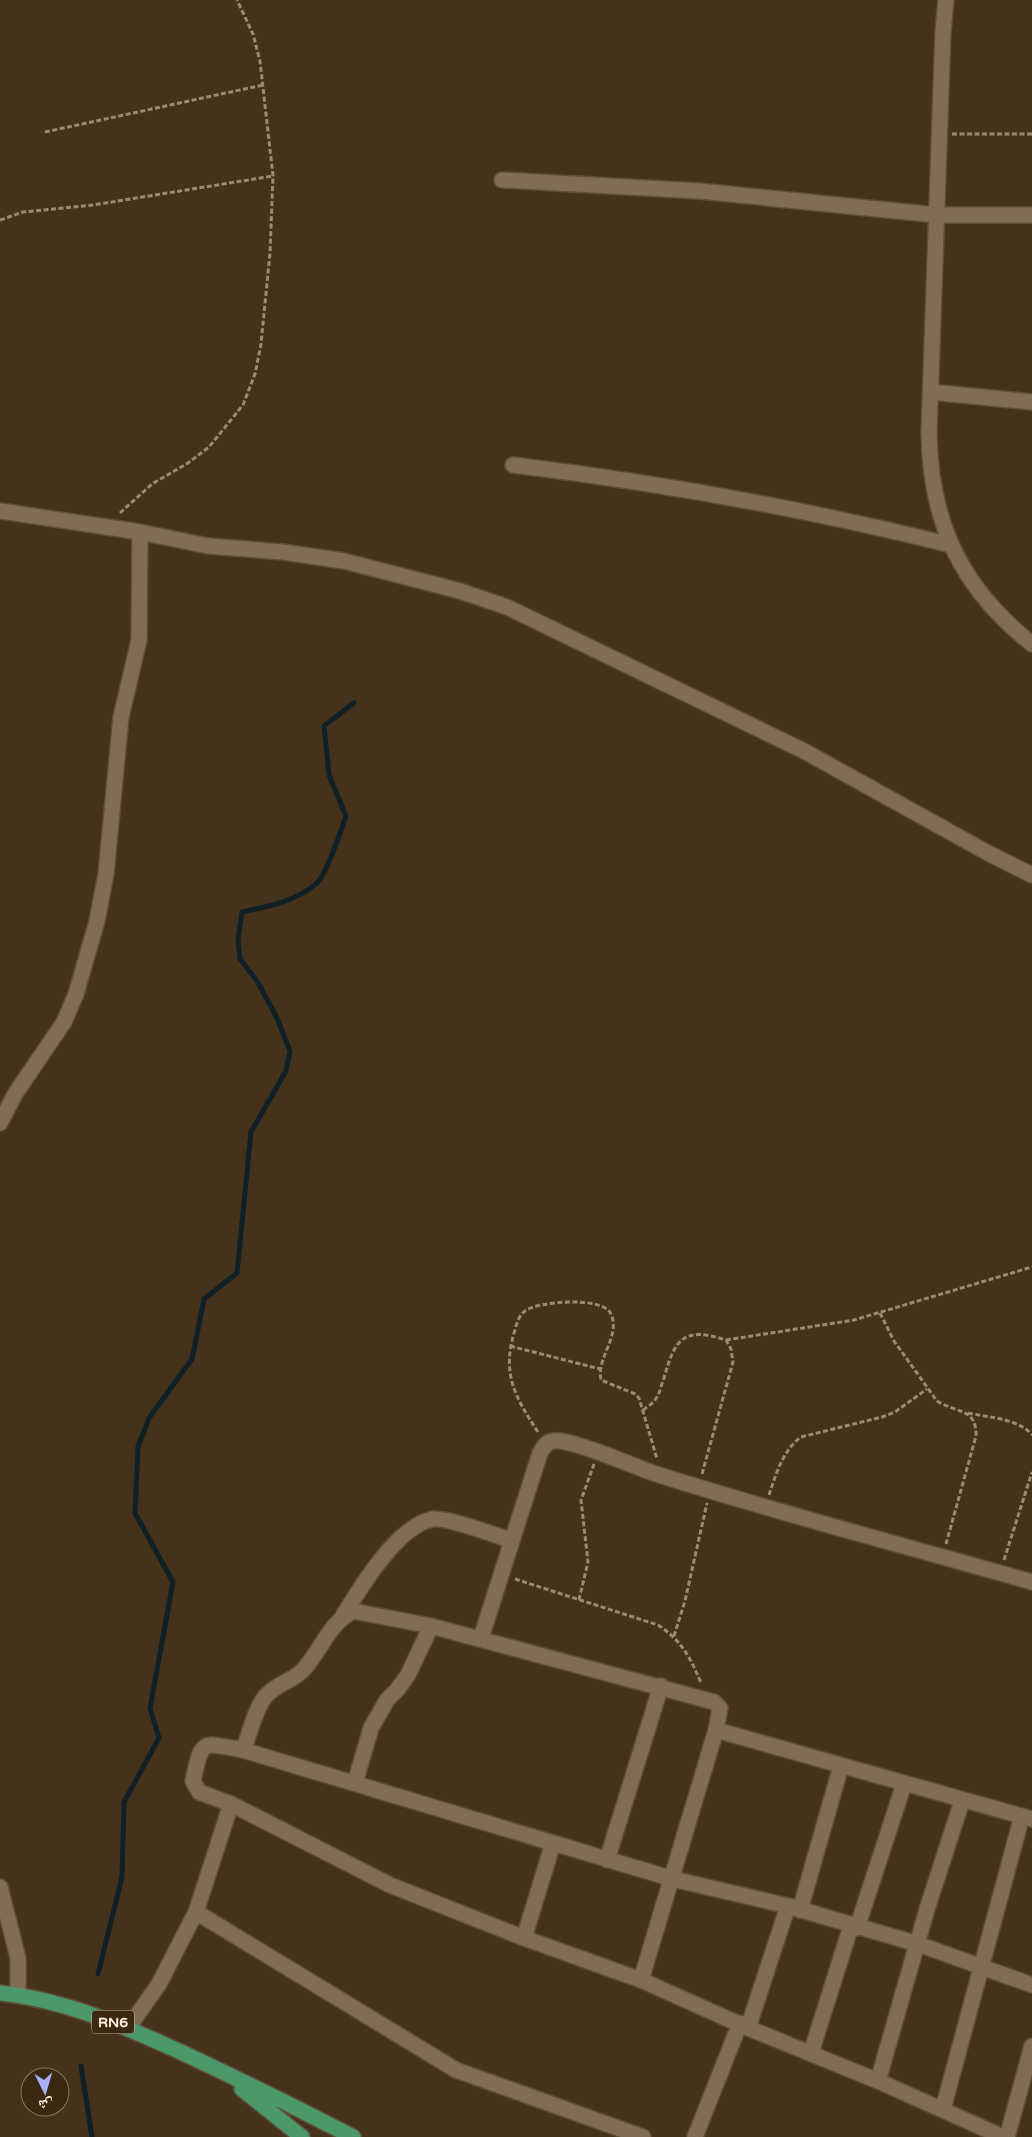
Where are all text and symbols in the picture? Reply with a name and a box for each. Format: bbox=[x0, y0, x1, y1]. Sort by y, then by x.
road number: RN6 bbox=[92, 2010, 134, 2034]
north arrow bbox=[20, 2067, 70, 2117]
text: ش bbox=[38, 2095, 54, 2114]

